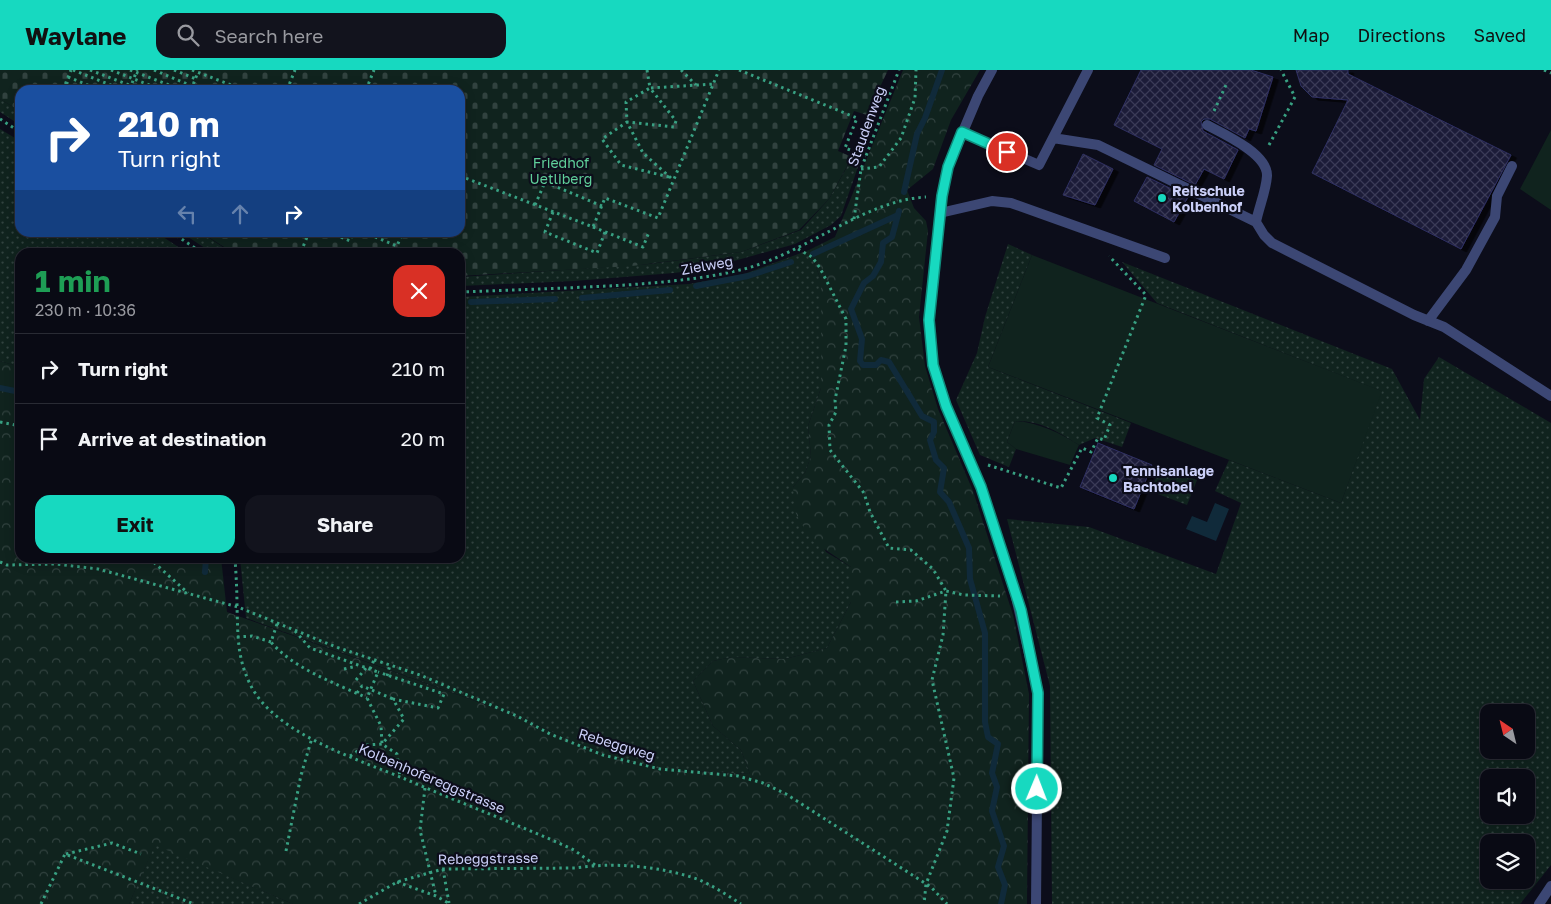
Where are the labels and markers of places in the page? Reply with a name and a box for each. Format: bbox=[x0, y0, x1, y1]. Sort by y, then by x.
pin bbox=[986, 131, 1028, 173]
place label: Reitschule Kolbenhof bbox=[1172, 182, 1245, 215]
marker: Reitschule Kolbenhof bbox=[1156, 192, 1168, 204]
place label: Tennisanlage Bachtobel bbox=[1123, 462, 1214, 495]
marker: Tennisanlage Bachtobel bbox=[1107, 472, 1119, 484]

